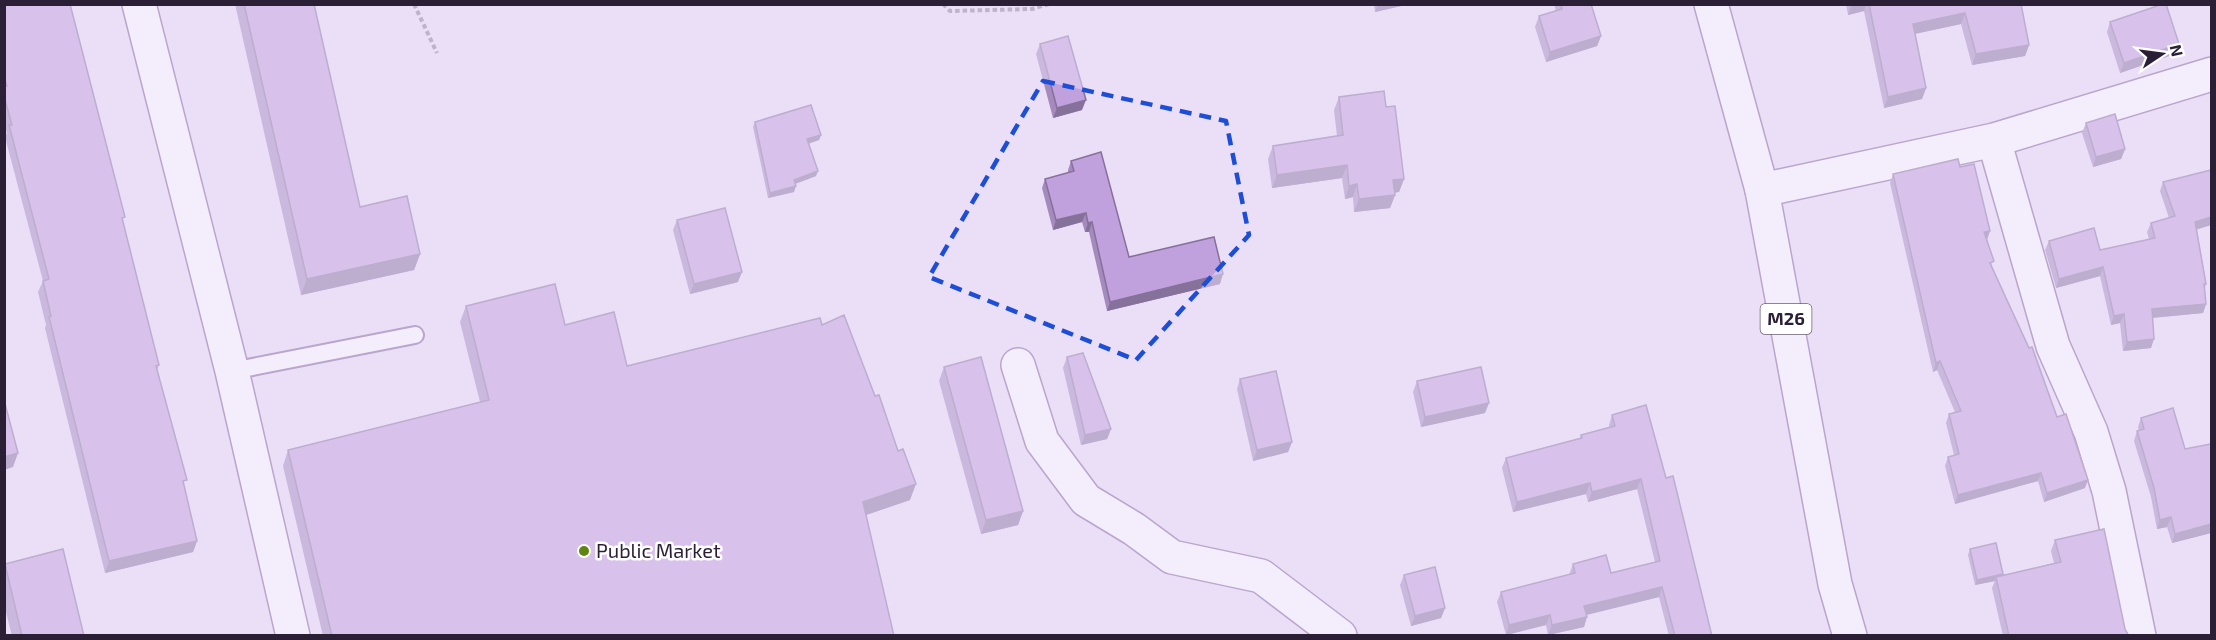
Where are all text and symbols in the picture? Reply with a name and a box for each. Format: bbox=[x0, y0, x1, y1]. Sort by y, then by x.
north arrow bbox=[2132, 24, 2192, 84]
text: N bbox=[2167, 43, 2188, 58]
road number: M26 bbox=[1760, 304, 1812, 334]
place label: Public Market bbox=[596, 538, 721, 562]
marker: Public Market bbox=[577, 544, 591, 558]

